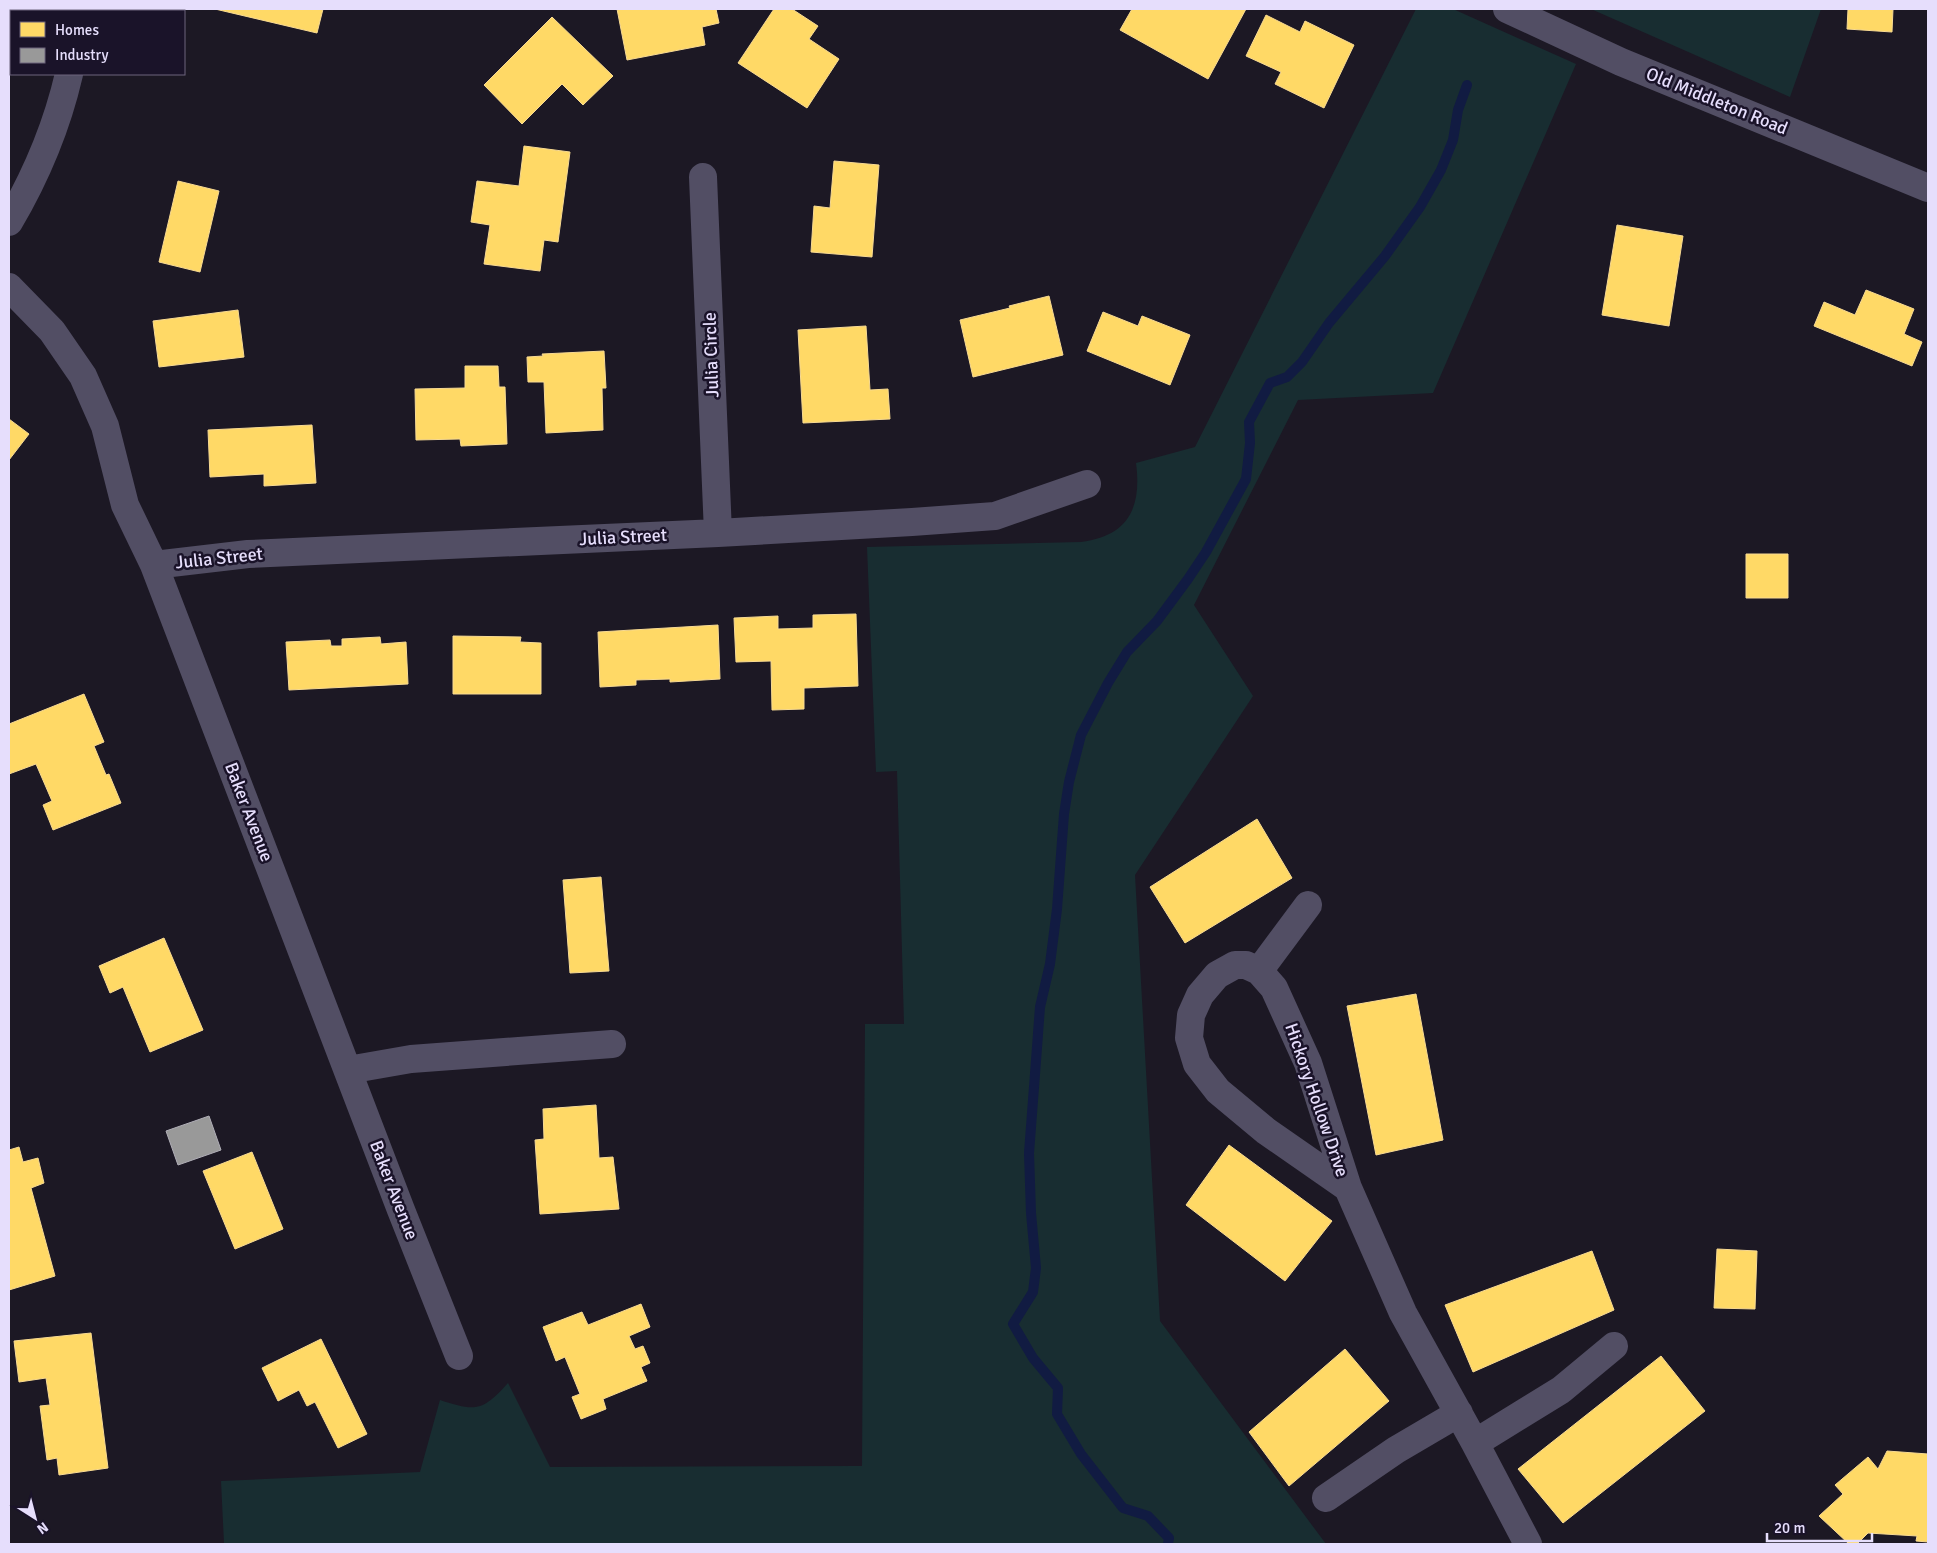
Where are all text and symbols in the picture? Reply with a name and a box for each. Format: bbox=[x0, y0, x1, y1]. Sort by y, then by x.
legend bbox=[10, 10, 185, 75]
text: Homes bbox=[55, 21, 99, 39]
text: Industry bbox=[55, 46, 108, 64]
street label: Old Middleton Road bbox=[1643, 63, 1791, 139]
street label: Julia Circle bbox=[699, 312, 723, 398]
street label: Julia Street bbox=[578, 524, 668, 550]
street label: Julia Street bbox=[174, 542, 264, 574]
street label: Baker Avenue bbox=[220, 759, 278, 865]
street label: Hickory Hollow Drive bbox=[1280, 1020, 1354, 1180]
street label: Baker Avenue bbox=[365, 1137, 423, 1243]
north arrow bbox=[10, 1493, 60, 1543]
scale bar bbox=[1767, 1510, 1872, 1542]
text: N bbox=[33, 1518, 51, 1538]
text: 20 m bbox=[1774, 1519, 1805, 1537]

